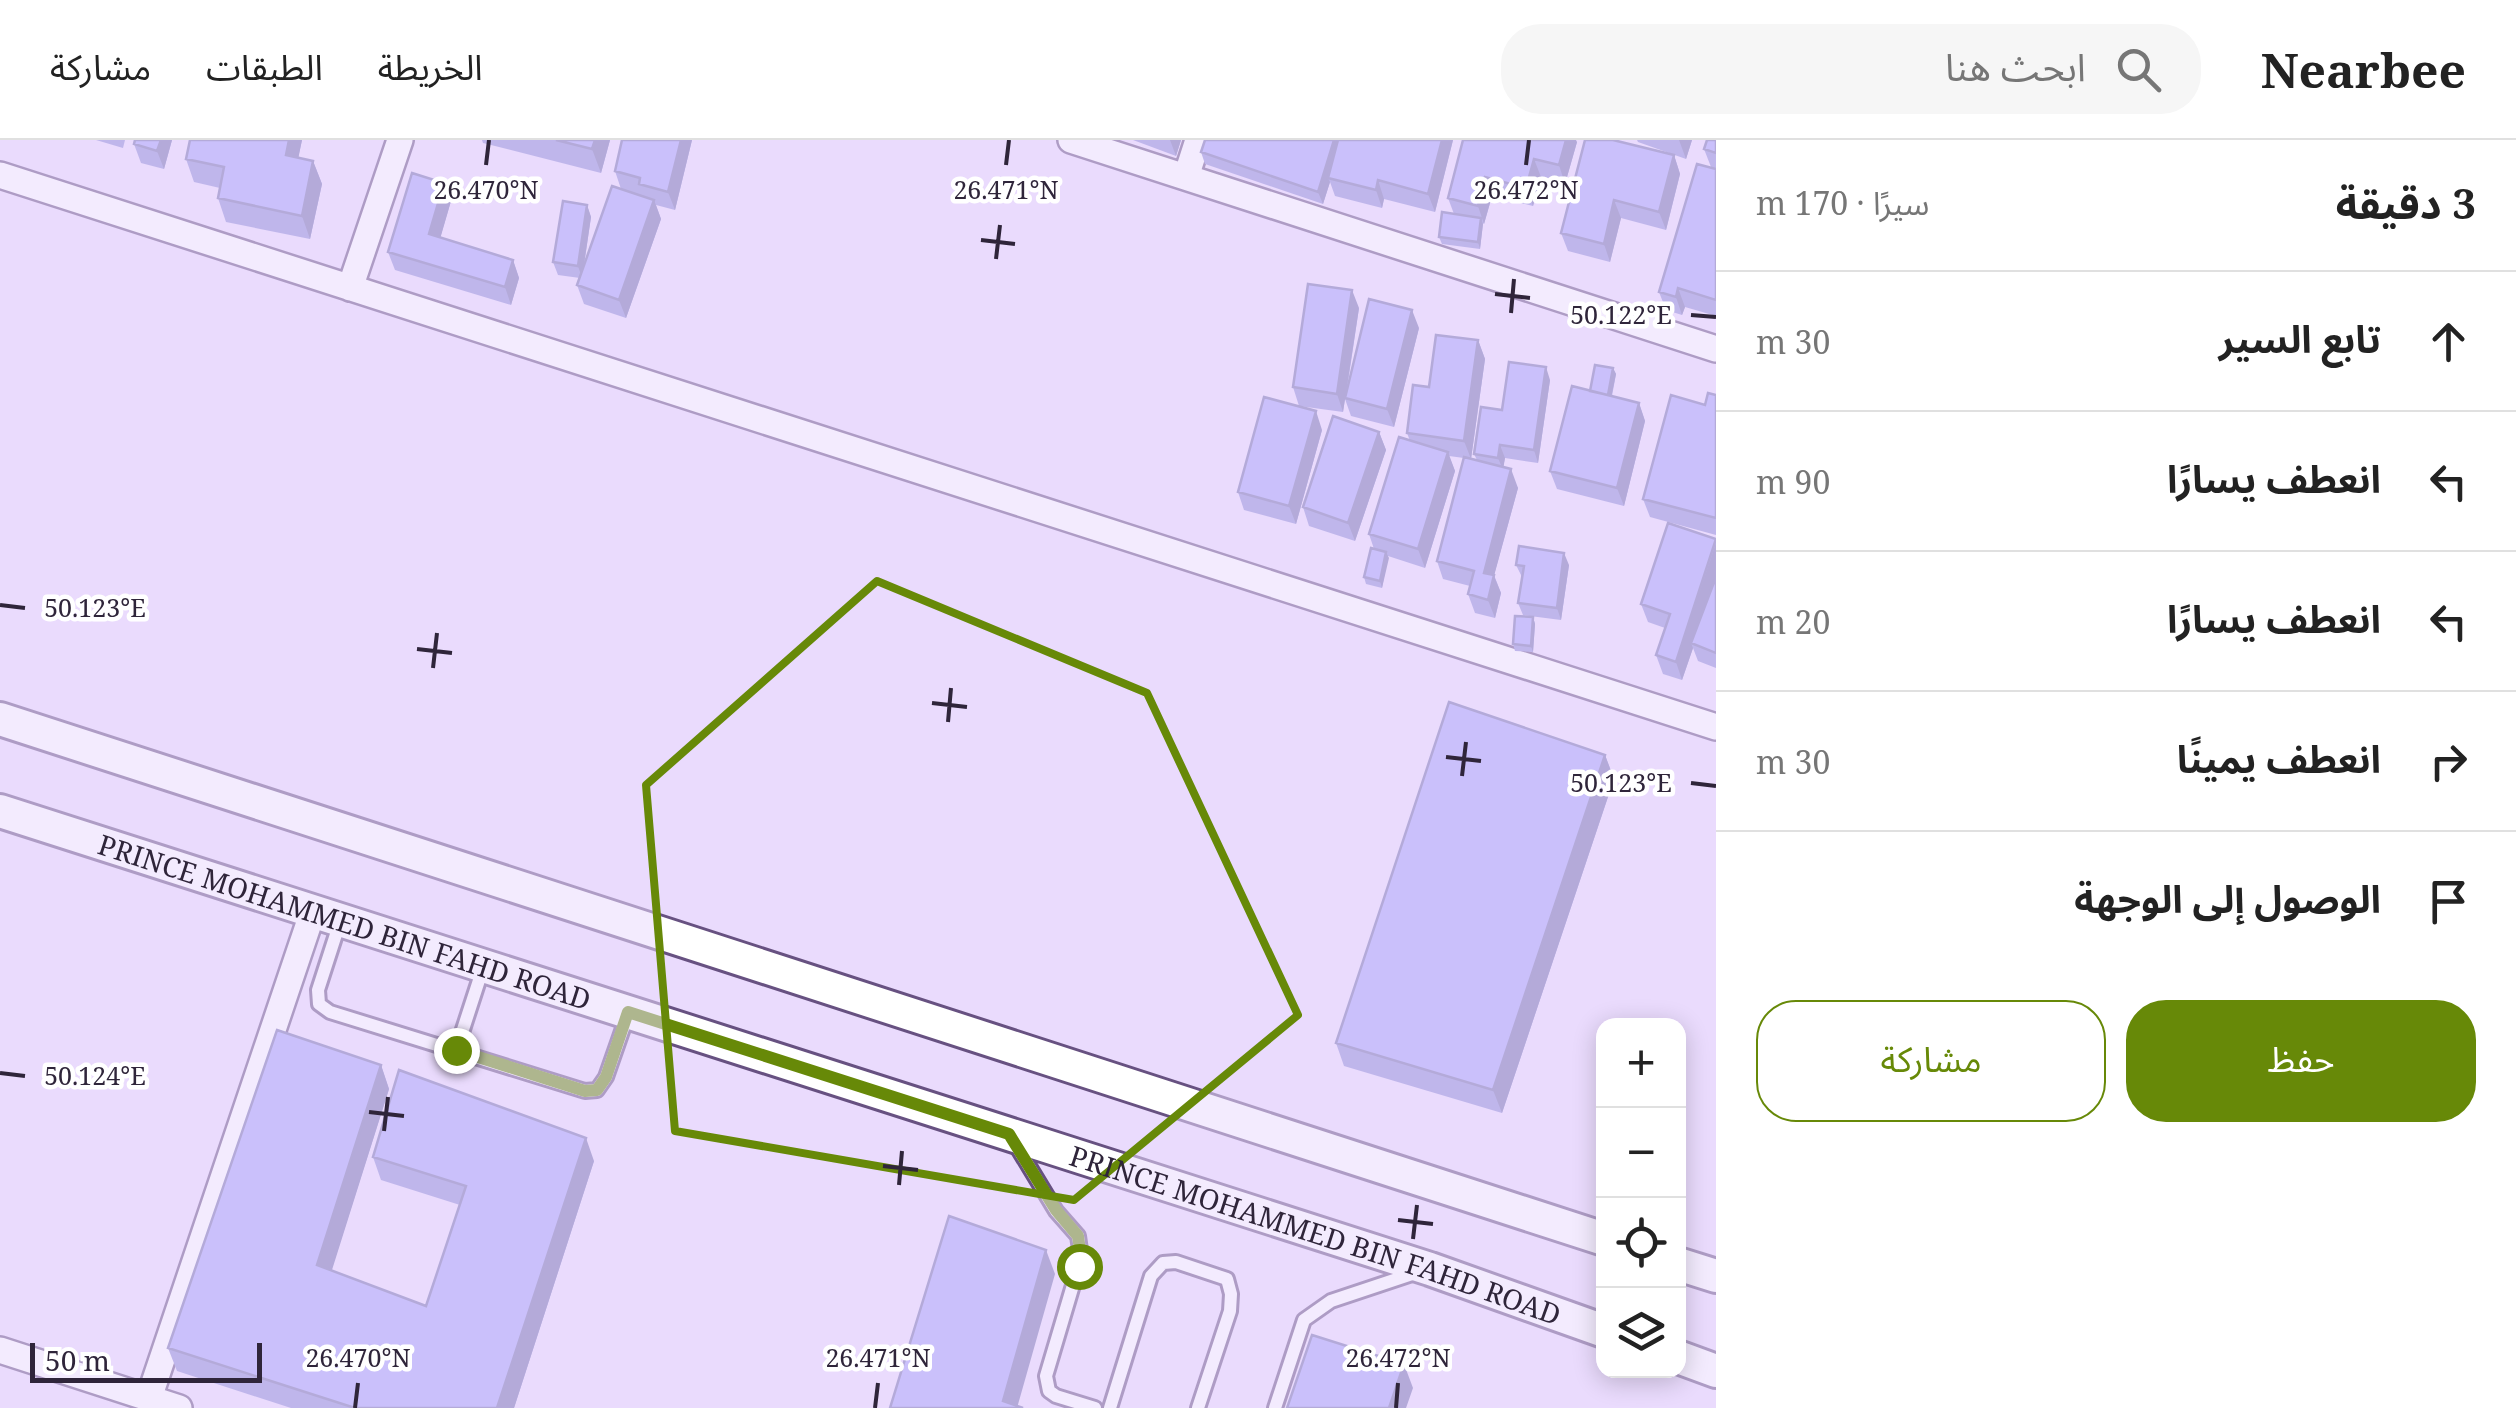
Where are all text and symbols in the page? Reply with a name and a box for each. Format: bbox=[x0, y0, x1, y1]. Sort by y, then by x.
search box bbox=[1501, 24, 2201, 114]
text: Nearbee bbox=[2261, 37, 2466, 102]
text: ابحث هنا bbox=[1945, 40, 2086, 92]
icon: search bbox=[2111, 42, 2166, 97]
text: مشاركة bbox=[50, 43, 151, 90]
text: الطبقات bbox=[206, 43, 323, 90]
text: الخريطة bbox=[378, 43, 483, 90]
text: 26.470°N bbox=[433, 172, 539, 206]
text: 26.471°N bbox=[953, 172, 1059, 206]
text: 26.472°N bbox=[1473, 172, 1579, 206]
text: 3 دقيقة bbox=[2336, 174, 2476, 231]
text: سيرًا · 170 m bbox=[1756, 181, 1929, 224]
text: 50.122°E bbox=[1570, 297, 1672, 331]
text: تابع السير bbox=[2219, 312, 2381, 364]
icon: ahead bbox=[2421, 314, 2476, 369]
text: 30 m bbox=[1756, 320, 1830, 363]
text: انعطف يسارًا bbox=[2167, 452, 2381, 504]
icon: left bbox=[2421, 454, 2476, 509]
text: 90 m bbox=[1756, 460, 1830, 503]
text: 50.123°E bbox=[44, 590, 146, 624]
text: انعطف يسارًا bbox=[2167, 592, 2381, 644]
icon: left bbox=[2421, 594, 2476, 649]
text: 20 m bbox=[1756, 600, 1830, 643]
text: انعطف يمينًا bbox=[2177, 732, 2381, 784]
icon: right bbox=[2421, 734, 2476, 789]
text: 30 m bbox=[1756, 740, 1830, 783]
text: 50.123°E bbox=[1570, 765, 1672, 799]
street label: PRINCE MOHAMMED BIN FAHD ROAD bbox=[94, 825, 596, 1018]
text: الوصول إلى الوجهة bbox=[2074, 872, 2381, 924]
icon: arrive bbox=[2421, 874, 2476, 929]
button: مشاركة bbox=[1756, 1000, 2106, 1122]
button: حفظ bbox=[2126, 1000, 2476, 1122]
map controls bbox=[1596, 1018, 1686, 1378]
button: + bbox=[1596, 1018, 1686, 1108]
route end bbox=[434, 1028, 480, 1074]
text: 50.124°E bbox=[44, 1058, 146, 1092]
button: − bbox=[1596, 1108, 1686, 1198]
street label: PRINCE MOHAMMED BIN FAHD ROAD bbox=[1065, 1136, 1566, 1333]
button: locate bbox=[1596, 1198, 1686, 1288]
route start bbox=[1057, 1244, 1103, 1290]
button: layers bbox=[1596, 1288, 1686, 1378]
scale bar bbox=[30, 1338, 262, 1382]
text: 26.470°N bbox=[305, 1340, 411, 1374]
text: 26.471°N bbox=[825, 1340, 931, 1374]
text: 26.472°N bbox=[1345, 1340, 1451, 1374]
text: 50 m bbox=[45, 1341, 110, 1379]

